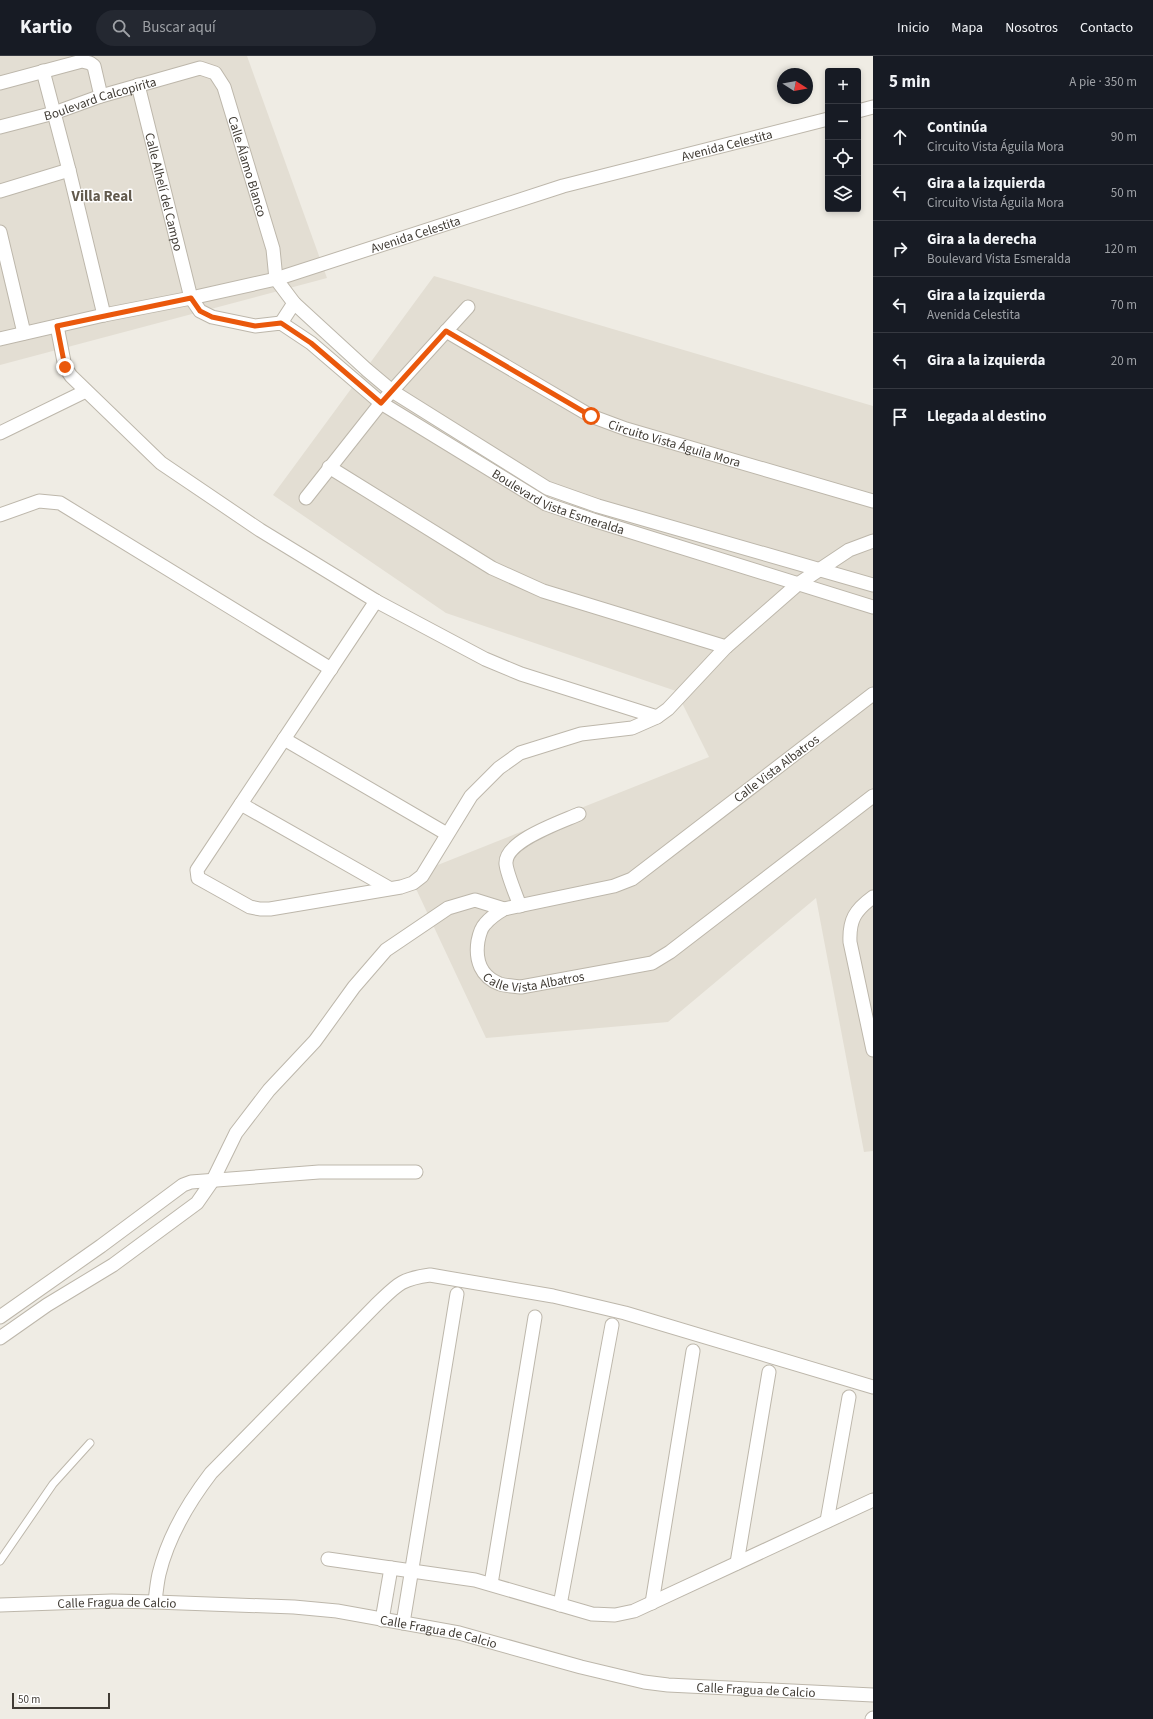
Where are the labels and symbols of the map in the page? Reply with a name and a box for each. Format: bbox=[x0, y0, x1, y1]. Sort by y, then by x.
north arrow bbox=[777, 68, 813, 104]
street label: Boulevard Calcopirita bbox=[42, 73, 158, 125]
street label: Calle Álamo Blanco bbox=[223, 114, 271, 219]
street label: Avenida Celestita bbox=[679, 125, 774, 166]
street label: Calle Alhelí del Campo bbox=[140, 131, 187, 253]
district label: Villa Real bbox=[71, 186, 133, 207]
street label: Avenida Celestita bbox=[369, 212, 463, 258]
route end bbox=[56, 358, 74, 376]
route start bbox=[582, 407, 600, 425]
street label: Circuito Vista Águila Mora bbox=[606, 415, 743, 472]
street label: Boulevard Vista Esmeralda bbox=[488, 465, 627, 539]
street label: Calle Vista Albatros bbox=[730, 730, 824, 807]
street label: Calle Vista Albatros bbox=[478, 967, 586, 997]
street label: Calle Fragua de Calcio bbox=[57, 1593, 177, 1613]
street label: Calle Fragua de Calcio bbox=[379, 1611, 499, 1653]
street label: Calle Fragua de Calcio bbox=[696, 1678, 816, 1702]
scale bar bbox=[12, 1691, 110, 1710]

